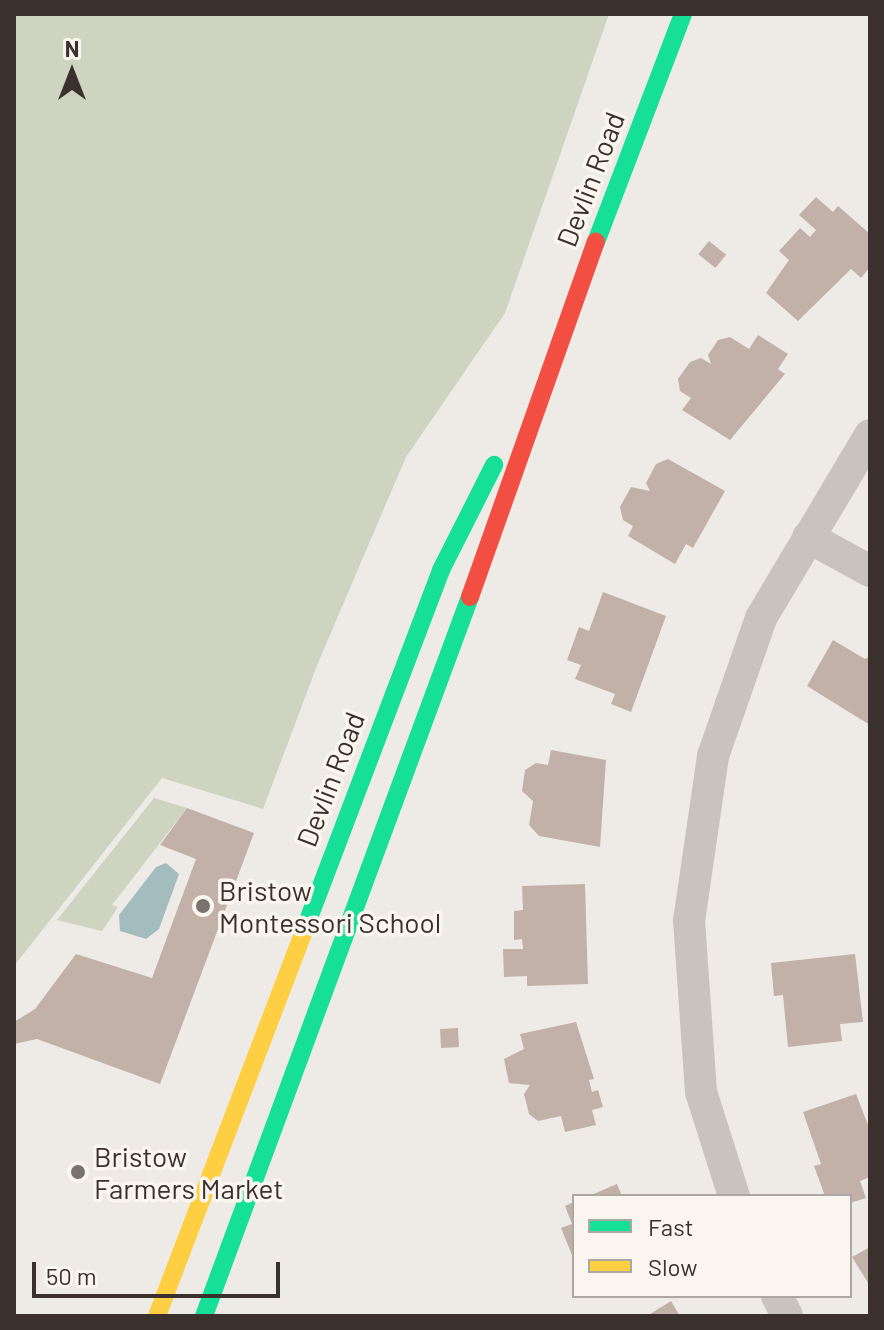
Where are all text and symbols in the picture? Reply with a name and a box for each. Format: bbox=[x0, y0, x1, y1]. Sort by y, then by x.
north arrow bbox=[32, 32, 112, 112]
text: N bbox=[65, 35, 79, 61]
street label: Devlin Road bbox=[549, 107, 631, 251]
street label: Devlin Road bbox=[289, 707, 371, 851]
place label: Bristow Montessori School bbox=[219, 873, 441, 939]
marker: Bristow Montessori School bbox=[194, 897, 212, 915]
place label: Bristow Farmers Market bbox=[94, 1139, 284, 1205]
marker: Bristow Farmers Market bbox=[69, 1163, 87, 1181]
legend bbox=[572, 1194, 852, 1298]
text: Fast bbox=[648, 1212, 693, 1241]
scale bar bbox=[36, 1246, 284, 1296]
text: Slow bbox=[648, 1252, 697, 1281]
text: 50 m bbox=[46, 1261, 97, 1290]

